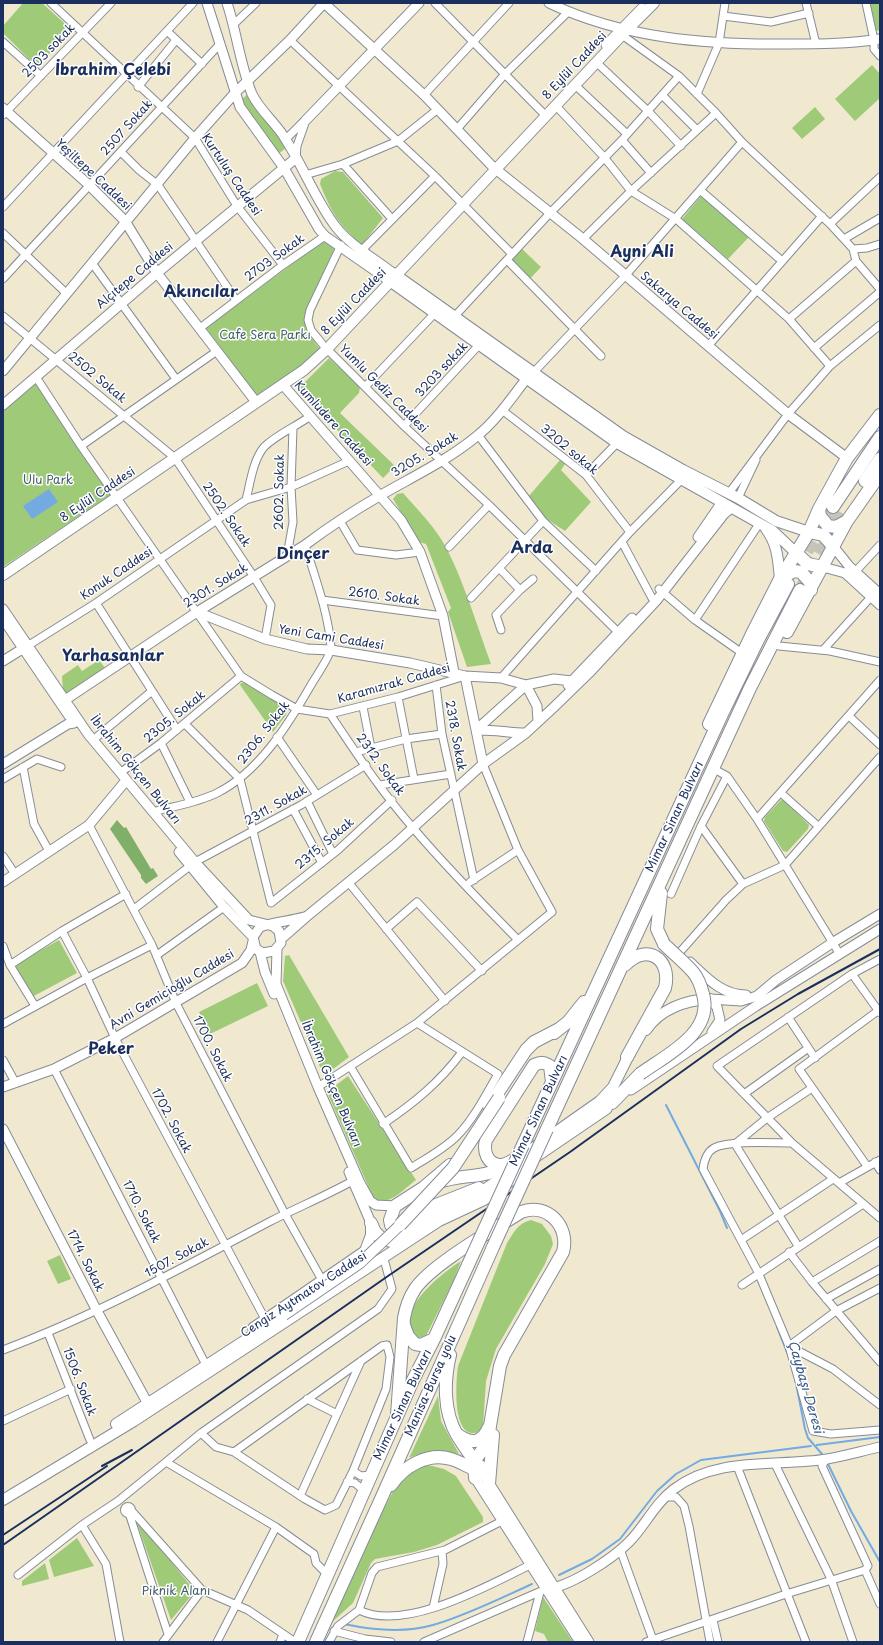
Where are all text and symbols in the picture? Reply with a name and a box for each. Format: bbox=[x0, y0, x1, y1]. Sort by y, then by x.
street label: 2503 sokak bbox=[20, 21, 78, 81]
street label: 8 Eylül Caddesi bbox=[540, 29, 610, 103]
district label: İbrahim Çelebi bbox=[55, 61, 171, 81]
street label: 2507 Sokak bbox=[98, 97, 156, 159]
street label: Kurtuluş Caddesi bbox=[198, 131, 264, 219]
street label: Yeşiltepe Caddesi bbox=[52, 136, 134, 214]
street label: 2703 Sokak bbox=[242, 231, 308, 285]
street label: Alçıtepe Caddesi bbox=[94, 240, 176, 312]
district label: Ayni Ali bbox=[610, 243, 674, 263]
street label: 8 Eylül Caddesi bbox=[318, 266, 390, 338]
street label: Sakarya Caddesi bbox=[637, 269, 721, 343]
district label: Akıncılar bbox=[164, 283, 238, 303]
park label: Cafe Sera Parkı bbox=[219, 329, 311, 343]
street label: 3203 sokak bbox=[413, 339, 471, 401]
street label: Yumlu Gediz Caddesi bbox=[336, 342, 430, 436]
street label: 2502 Sokak bbox=[65, 349, 129, 407]
street label: Kumludere Caddesi bbox=[291, 378, 375, 470]
street label: 3202 sokak bbox=[537, 422, 601, 478]
street label: 3205. Sokak bbox=[389, 429, 461, 481]
street label: 2602. Sokak bbox=[272, 454, 288, 530]
street label: 8 Eylül Caddesi bbox=[58, 465, 138, 525]
park label: Ulu Park bbox=[23, 474, 73, 488]
street label: 2502. Sokak bbox=[199, 480, 253, 550]
district label: Arda bbox=[511, 539, 553, 559]
street label: Konuk Caddesi bbox=[78, 545, 156, 603]
district label: Dinçer bbox=[277, 545, 329, 565]
street label: 2301. Sokak bbox=[181, 561, 251, 611]
street label: 2610. Sokak bbox=[347, 585, 421, 609]
street label: Yeni Cami Caddesi bbox=[277, 623, 385, 653]
district label: Yarhasanlar bbox=[62, 647, 164, 667]
street label: Karamızrak Caddesi bbox=[336, 661, 452, 707]
street label: 2305. Sokak bbox=[141, 688, 209, 746]
street label: 2306. Sokak bbox=[235, 699, 293, 767]
street label: 2318. Sokak bbox=[442, 699, 468, 773]
street label: İbrahim Gökçen Bulvarı bbox=[87, 713, 183, 827]
street label: 2312. Sokak bbox=[353, 731, 407, 799]
street label: Mimar Sinan Bulvarı bbox=[643, 759, 707, 875]
street label: 2311. Sokak bbox=[242, 783, 310, 829]
street label: 2315. Sokak bbox=[293, 815, 357, 873]
street label: Avni Gemicioğlu Caddesi bbox=[107, 947, 237, 1033]
street label: 1700. Sokak bbox=[189, 1014, 235, 1084]
street label: İbrahim Gökçen Bulvarı bbox=[298, 1019, 364, 1149]
district label: Peker bbox=[88, 1040, 134, 1060]
street label: Mimar Sinan Bulvarı bbox=[507, 1053, 571, 1169]
street label: 1702. Sokak bbox=[148, 1086, 194, 1156]
street label: 1710. Sokak bbox=[119, 1178, 163, 1246]
street label: 1714. Sokak bbox=[63, 1228, 107, 1294]
street label: 1507. Sokak bbox=[143, 1235, 211, 1281]
street label: Cengiz Aytmatov Caddesi bbox=[238, 1249, 370, 1341]
street label: Manisa-Bursa yolu bbox=[402, 1333, 460, 1439]
water label: Çaybaşı Deresi bbox=[784, 1339, 826, 1435]
street label: 1506. Sokak bbox=[59, 1346, 99, 1418]
street label: Mimar Sinan Bulvarı bbox=[371, 1347, 435, 1463]
park label: Piknik Alanı bbox=[142, 1585, 210, 1599]

